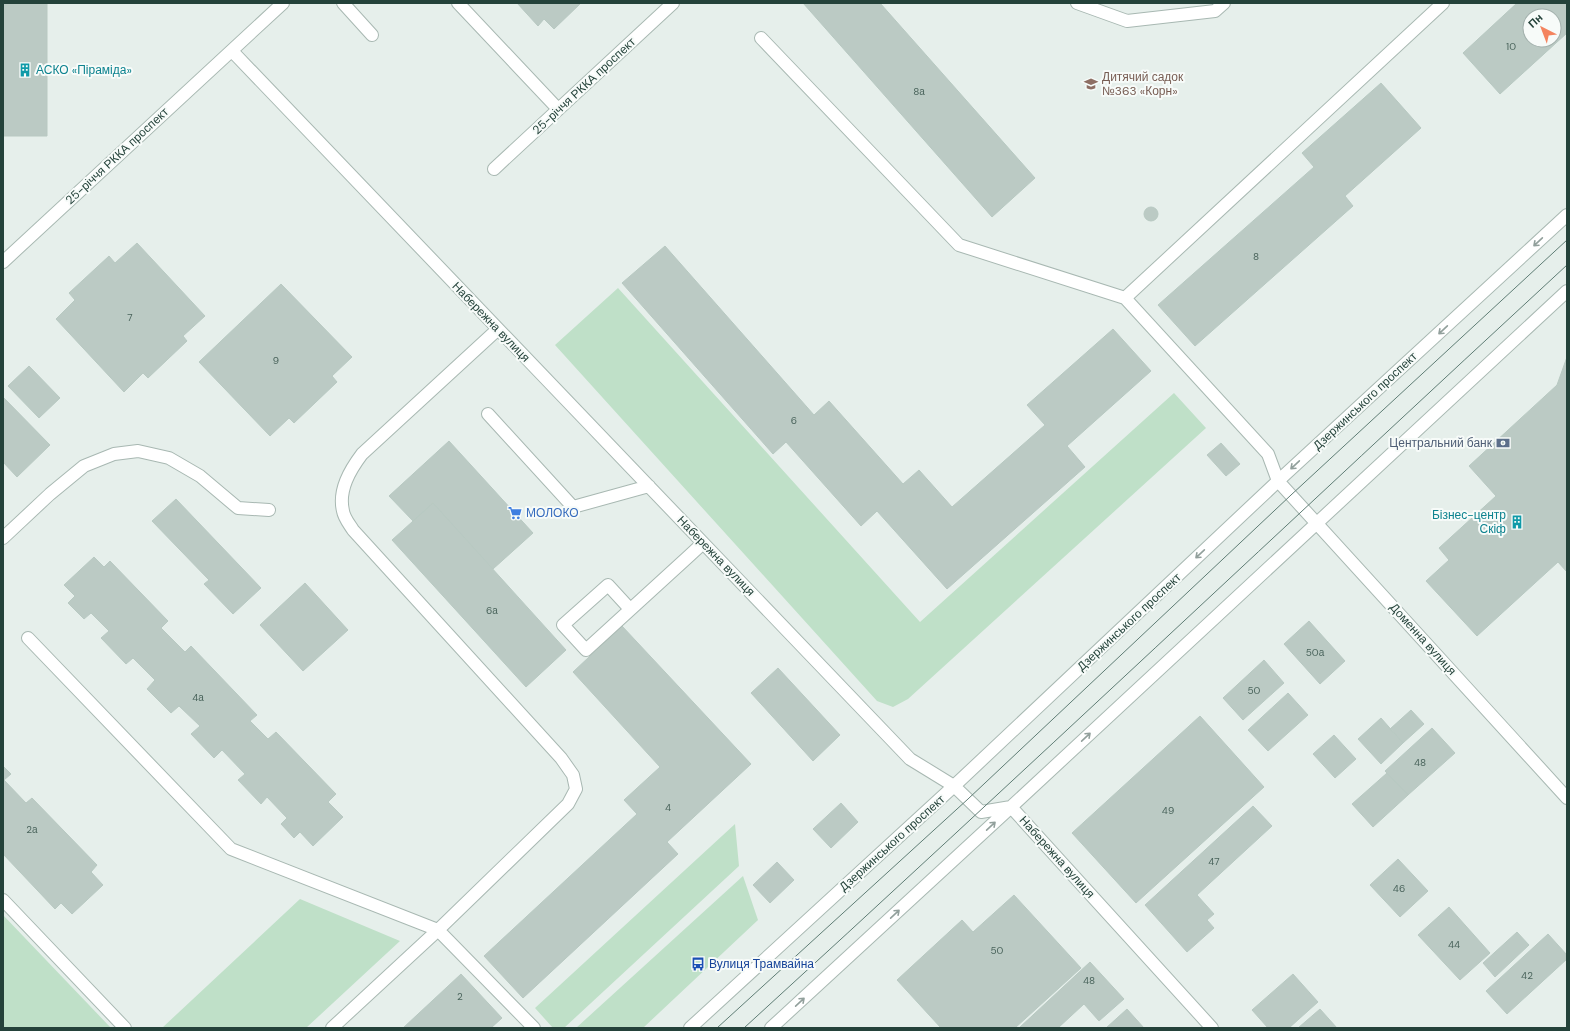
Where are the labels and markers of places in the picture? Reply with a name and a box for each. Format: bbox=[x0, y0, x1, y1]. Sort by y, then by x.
building icon: АСКО «Піраміда» bbox=[17, 62, 33, 78]
place label: АСКО «Піраміда» bbox=[36, 62, 132, 78]
place label: Дитячий садок №363 «Корн» bbox=[1102, 69, 1184, 99]
school or university icon: Дитячий садок №363 «Корн» bbox=[1083, 76, 1099, 92]
place label: Центральний банк bbox=[1389, 435, 1493, 451]
bank icon: Центральний банк bbox=[1495, 435, 1511, 451]
supermarket icon: МОЛОКО bbox=[507, 505, 523, 521]
place label: МОЛОКО bbox=[526, 505, 579, 521]
place label: Бізнес-центр Скіф bbox=[1432, 507, 1506, 537]
building icon: Бізнес-центр Скіф bbox=[1509, 514, 1525, 530]
bus stop icon: Вулиця Трамвайна bbox=[690, 956, 706, 972]
place label: Вулиця Трамвайна bbox=[709, 956, 814, 972]

